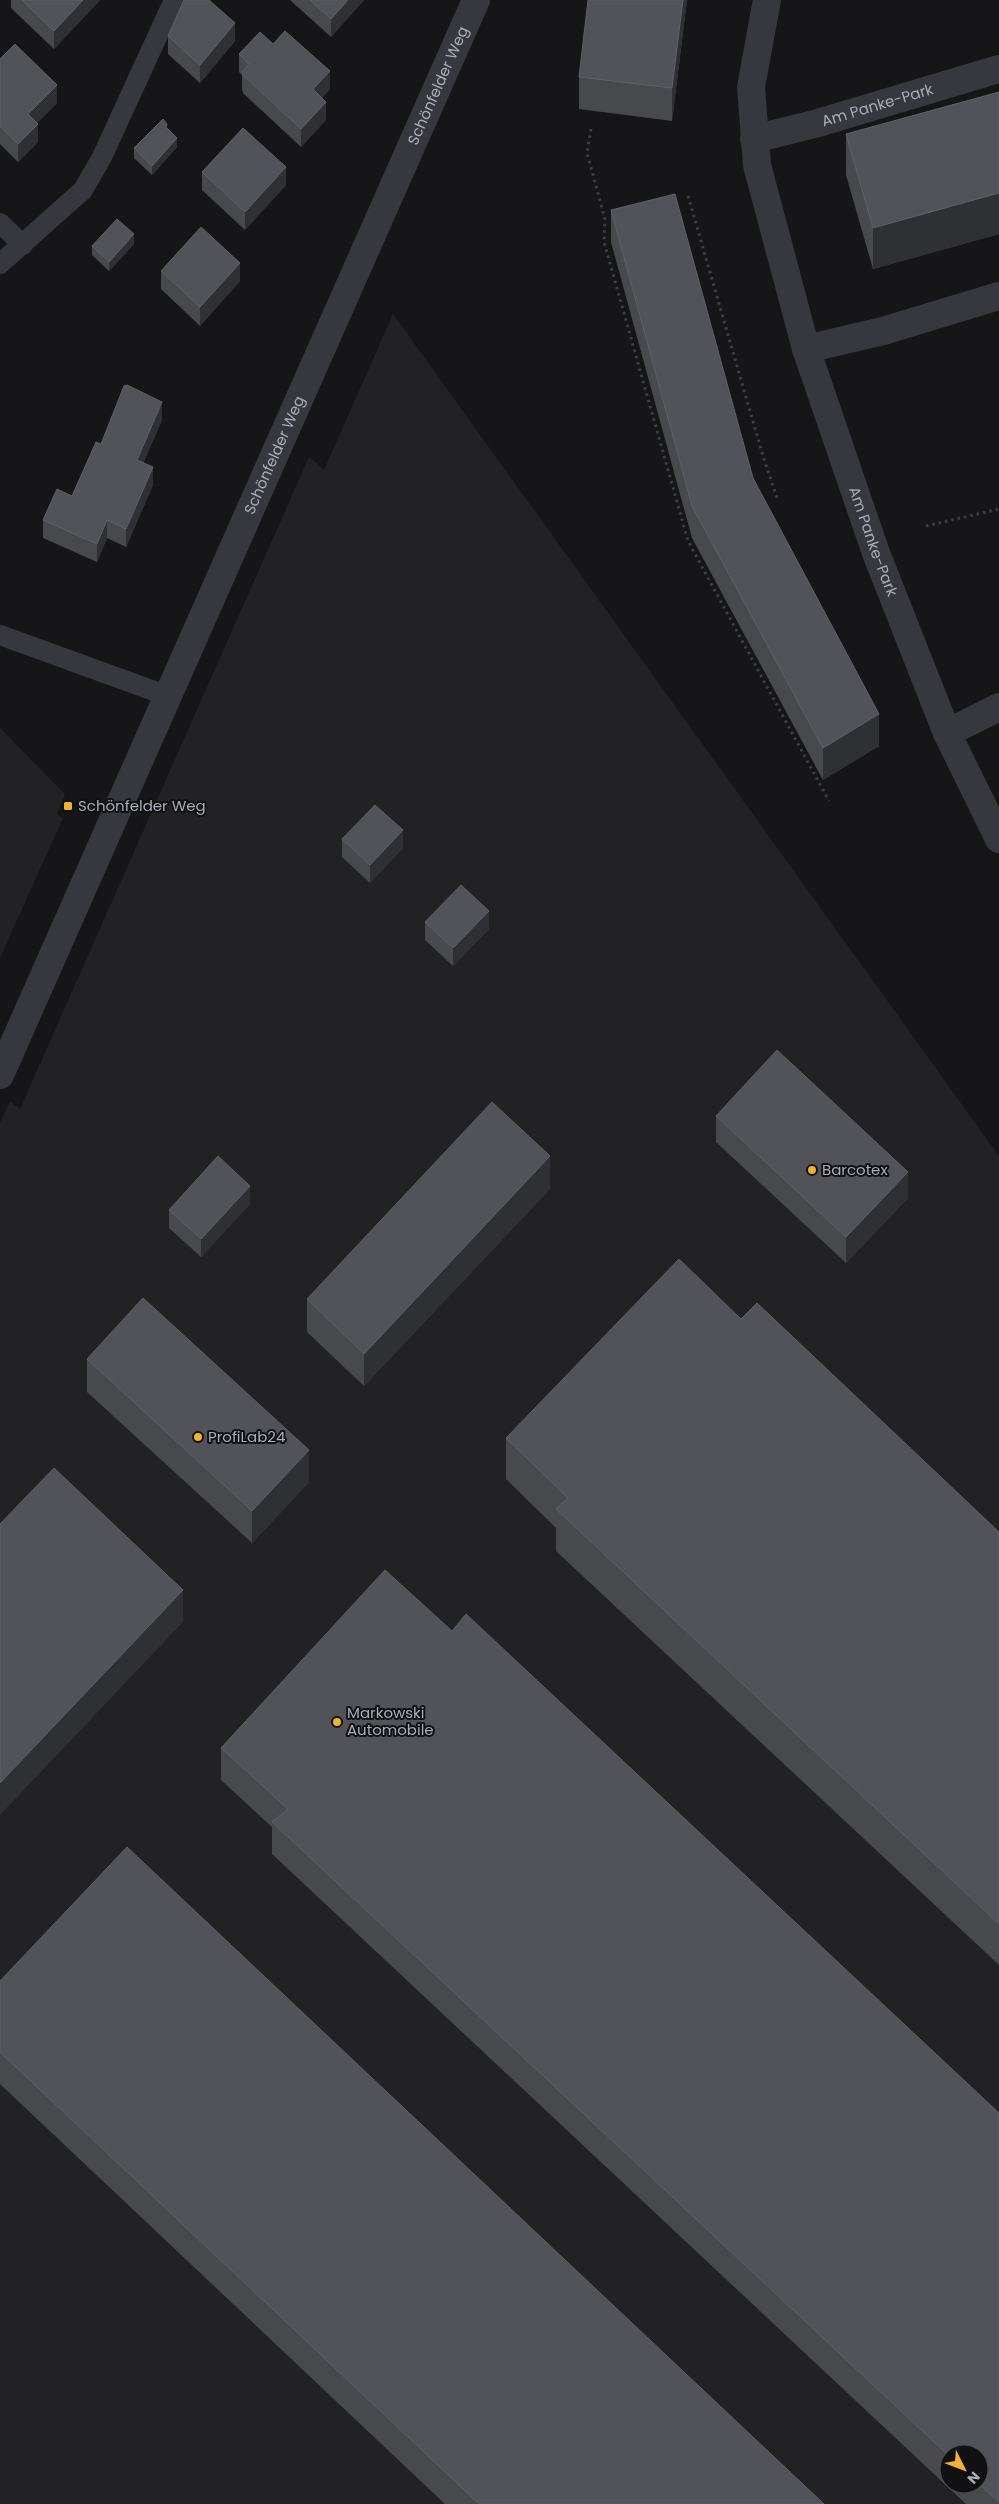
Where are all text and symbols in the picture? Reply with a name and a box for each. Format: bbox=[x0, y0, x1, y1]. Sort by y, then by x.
street label: Schönfelder Weg bbox=[402, 23, 473, 148]
street label: Am Panke-Park bbox=[819, 78, 936, 131]
street label: Schönfelder Weg bbox=[239, 392, 310, 518]
street label: Am Panke-Park bbox=[844, 484, 903, 600]
place label: Schönfelder Weg bbox=[78, 795, 206, 816]
marker: Schönfelder Weg bbox=[62, 800, 74, 812]
place label: Barcotex bbox=[822, 1159, 888, 1180]
marker: Barcotex bbox=[806, 1164, 818, 1176]
place label: ProfiLab24 bbox=[208, 1426, 285, 1447]
marker: ProfiLab24 bbox=[192, 1431, 204, 1443]
place label: Markowski Automobile bbox=[347, 1702, 434, 1740]
marker: Markowski Automobile bbox=[331, 1716, 343, 1728]
north arrow bbox=[939, 2444, 989, 2494]
text: N bbox=[963, 2467, 985, 2488]

